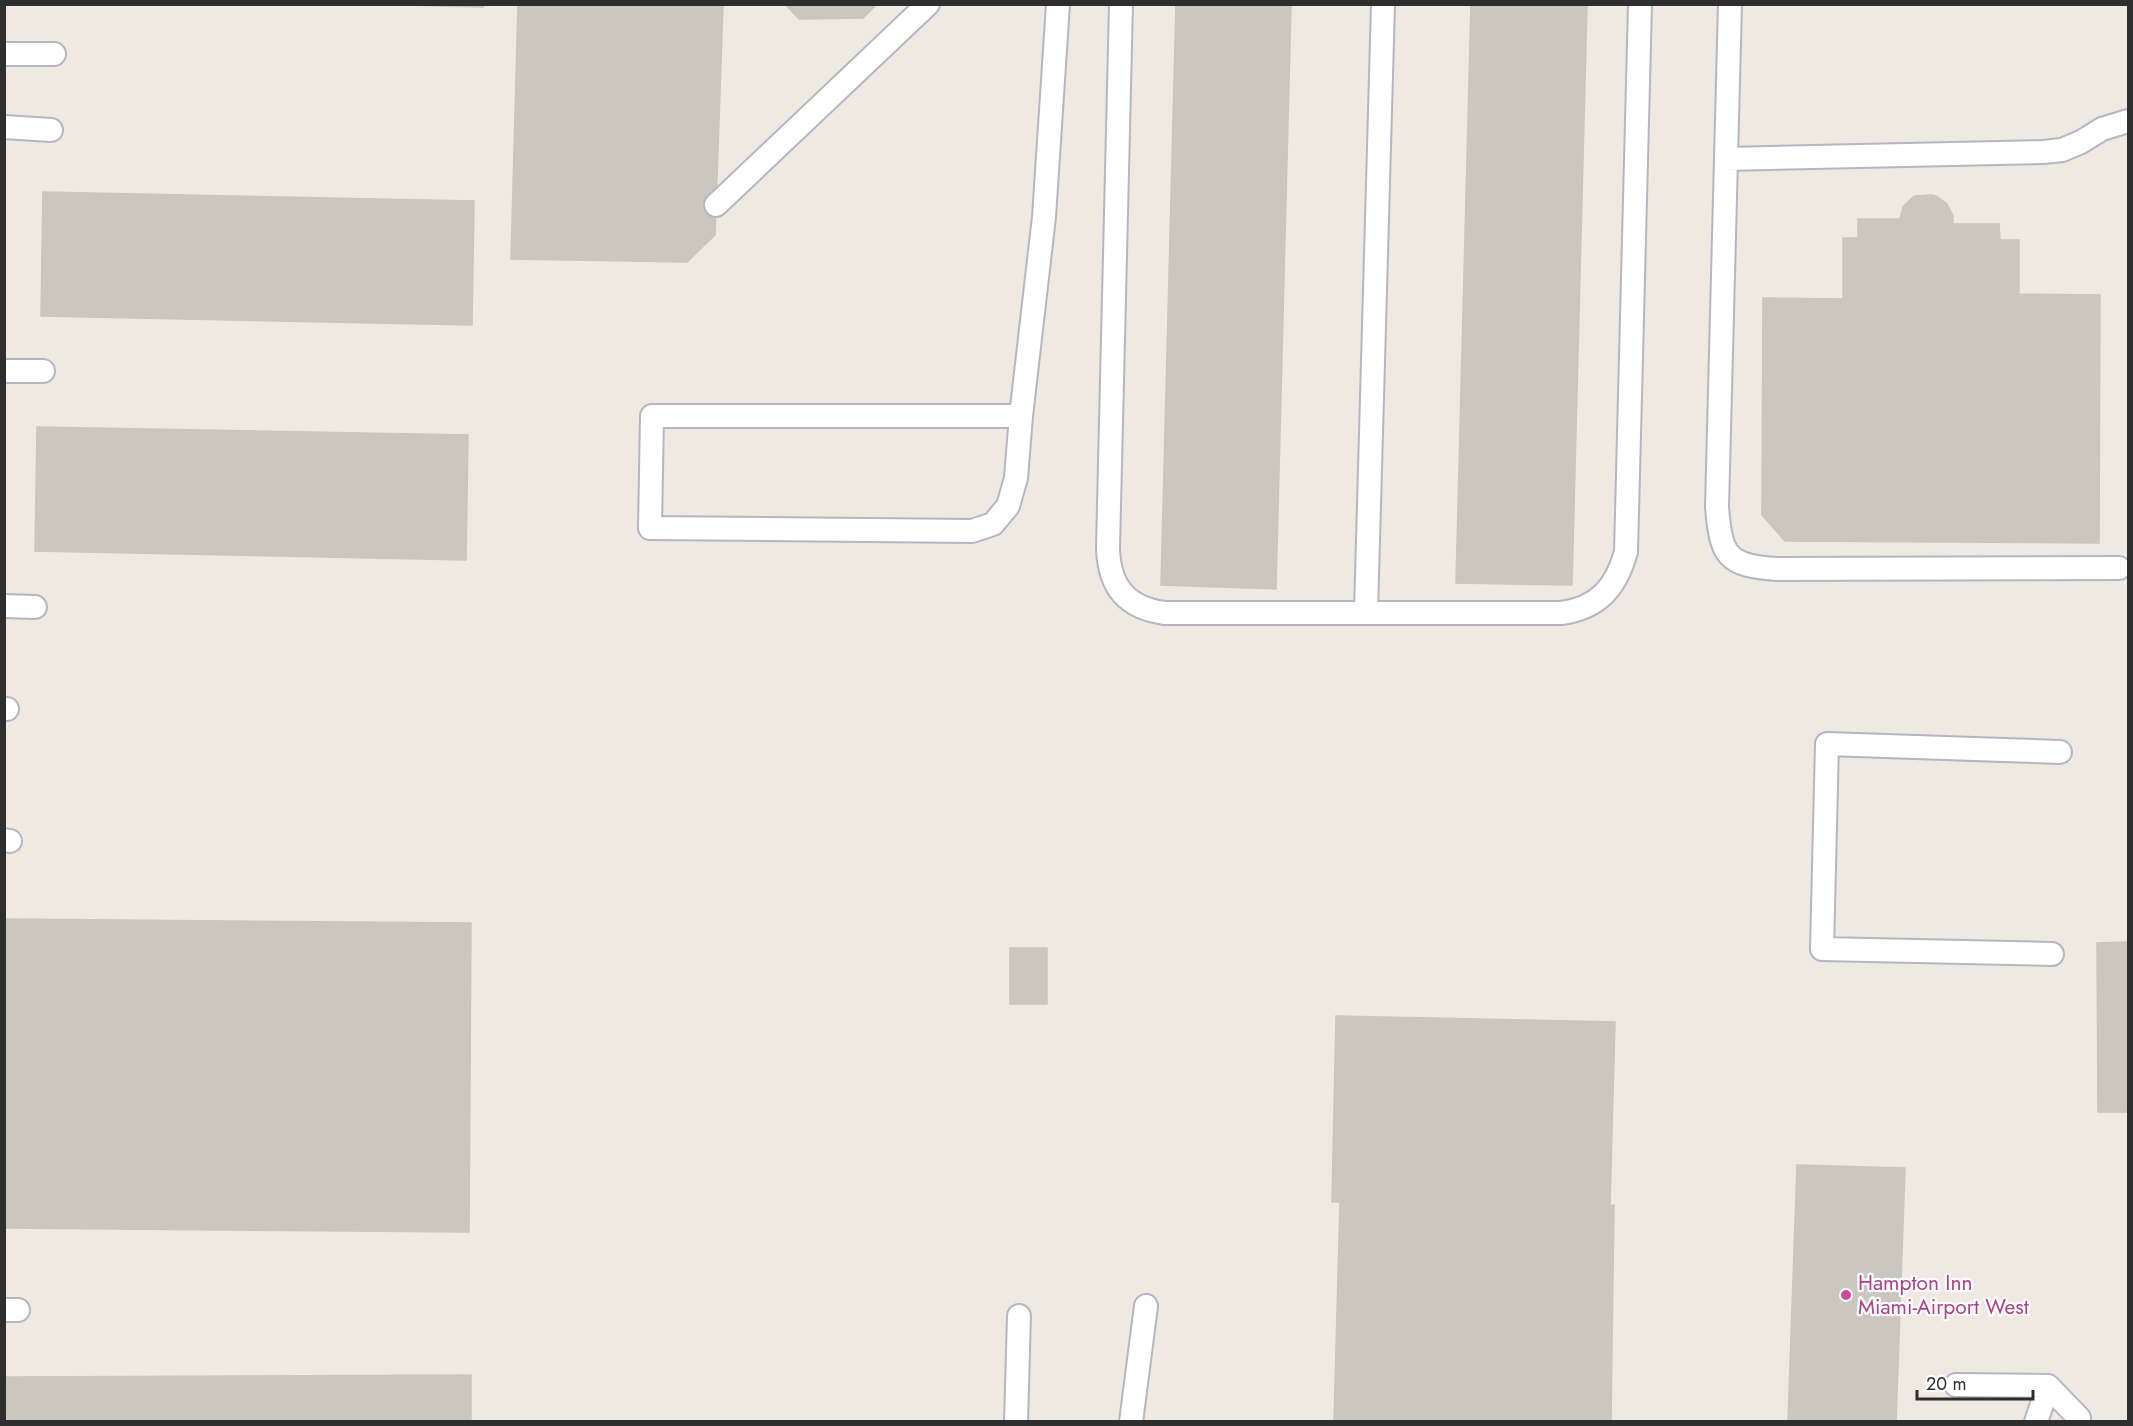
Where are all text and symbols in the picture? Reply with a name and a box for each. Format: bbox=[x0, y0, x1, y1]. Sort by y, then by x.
place label: Hampton Inn Miami-Airport West bbox=[1858, 1268, 2029, 1322]
marker: Hampton Inn Miami-Airport West bbox=[1839, 1288, 1853, 1302]
scale bar bbox=[1917, 1363, 2032, 1401]
text: 20 m bbox=[1926, 1371, 1966, 1397]

